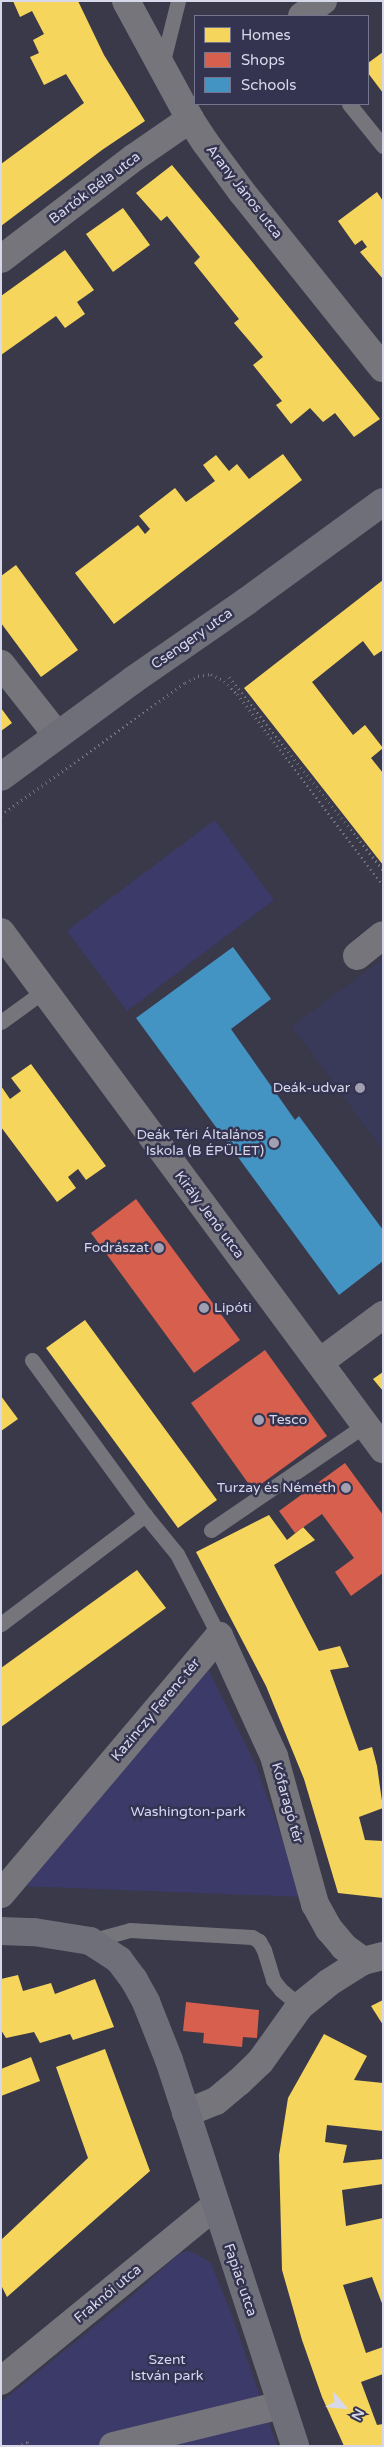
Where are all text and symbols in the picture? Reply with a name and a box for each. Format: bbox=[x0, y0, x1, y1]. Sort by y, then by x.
legend bbox=[194, 15, 369, 105]
text: Homes bbox=[241, 26, 291, 44]
text: Shops bbox=[241, 51, 285, 69]
text: Schools bbox=[241, 76, 297, 94]
street label: Arany János utca bbox=[202, 142, 286, 242]
street label: Bartók Béla utca bbox=[46, 148, 144, 228]
street label: Csengery utca bbox=[148, 605, 236, 673]
place label: Deák-udvar bbox=[273, 1080, 350, 1096]
marker: Deák-udvar bbox=[354, 1082, 366, 1094]
place label: Deák Téri Általános Iskola (B ÉPÜLET) bbox=[136, 1127, 264, 1160]
marker: Deák Téri Általános Iskola (B ÉPÜLET) bbox=[268, 1137, 280, 1149]
street label: Király Jenő utca bbox=[171, 1168, 247, 1262]
place label: Fodrászat bbox=[84, 1240, 149, 1256]
marker: Fodrászat bbox=[153, 1242, 165, 1254]
place label: Lipóti bbox=[214, 1300, 252, 1316]
marker: Lipóti bbox=[198, 1302, 210, 1314]
place label: Tesco bbox=[269, 1412, 307, 1428]
marker: Tesco bbox=[253, 1414, 265, 1426]
place label: Turzay és Németh bbox=[217, 1480, 336, 1496]
marker: Turzay és Németh bbox=[340, 1482, 352, 1494]
street label: Kazinczy Ferenc tér bbox=[108, 1655, 204, 1765]
street label: Kőfaragó tér bbox=[267, 1761, 307, 1845]
park label: Washington-park bbox=[130, 1804, 246, 1820]
street label: Fapiac utca bbox=[220, 2241, 260, 2319]
street label: Fraknói utca bbox=[71, 2261, 145, 2327]
park label: Szent István park bbox=[131, 2352, 203, 2384]
north arrow bbox=[319, 2382, 369, 2432]
text: N bbox=[348, 2405, 368, 2423]

